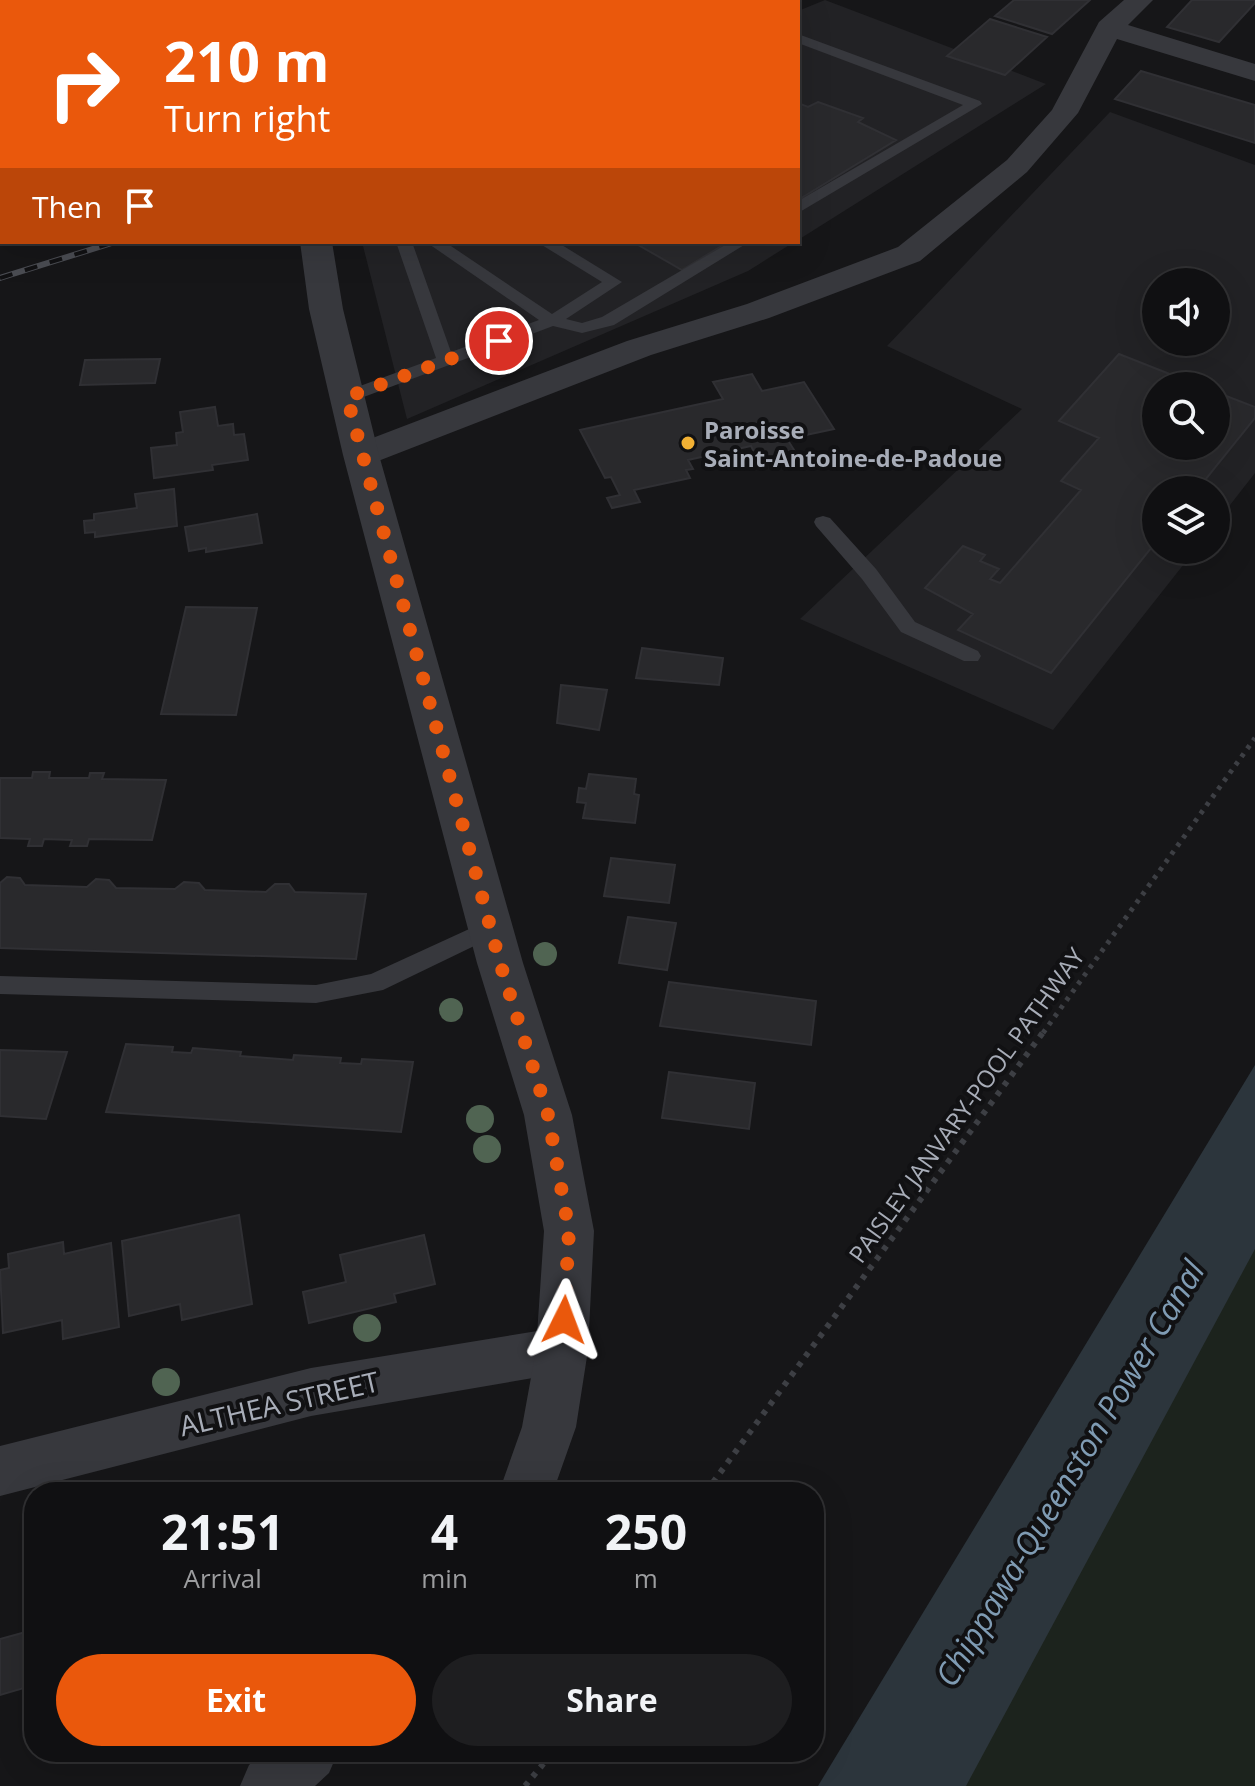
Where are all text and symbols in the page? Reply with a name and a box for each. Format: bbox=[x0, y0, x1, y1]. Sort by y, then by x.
text: 210 m bbox=[164, 22, 330, 98]
icon: right bbox=[32, 32, 136, 136]
text: Turn right bbox=[164, 94, 330, 143]
icon: arrive bbox=[118, 184, 162, 228]
text: Then bbox=[32, 186, 102, 227]
map controls bbox=[1142, 268, 1230, 564]
button: sound bbox=[1142, 268, 1230, 356]
pin bbox=[465, 307, 533, 375]
icon: arrive bbox=[477, 319, 521, 363]
button: search bbox=[1142, 372, 1230, 460]
place label: Paroisse Saint-Antoine-de-Padoue bbox=[704, 413, 1002, 474]
marker: Paroisse Saint-Antoine-de-Padoue bbox=[679, 434, 697, 452]
button: layers bbox=[1142, 476, 1230, 564]
street label: PAISLEY JANVARY-POOL PATHWAY bbox=[840, 940, 1092, 1269]
water label: Chippawa-Queenston Power Canal bbox=[924, 1251, 1214, 1694]
position arrow bbox=[522, 1278, 606, 1362]
street label: ALTHEA STREET bbox=[176, 1361, 383, 1444]
text: 21:51 bbox=[161, 1499, 284, 1564]
text: 4 bbox=[431, 1499, 458, 1564]
text: 250 bbox=[605, 1499, 687, 1564]
text: Arrival bbox=[183, 1560, 262, 1596]
text: min bbox=[421, 1560, 468, 1596]
text: m bbox=[634, 1560, 658, 1596]
button: Exit bbox=[56, 1654, 416, 1746]
button: Share bbox=[432, 1654, 792, 1746]

